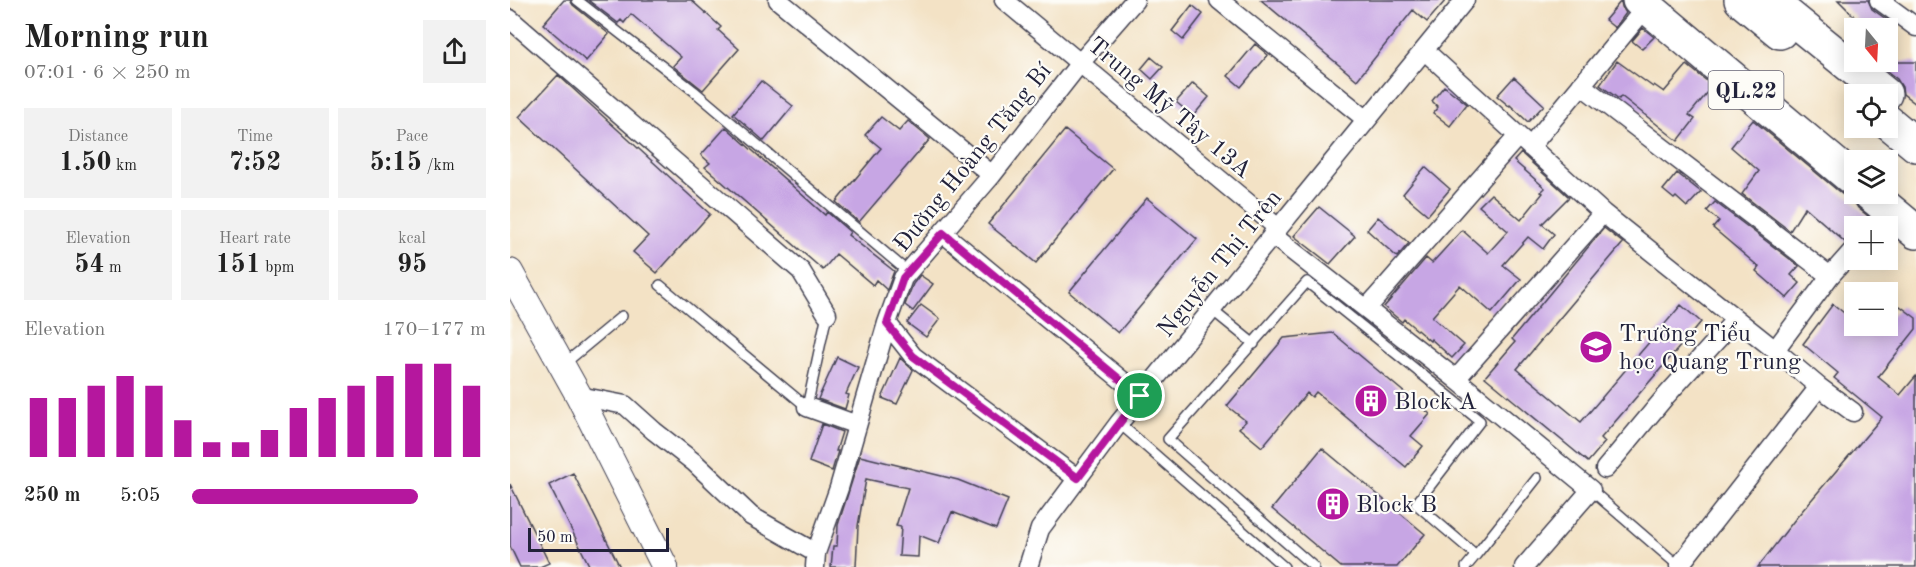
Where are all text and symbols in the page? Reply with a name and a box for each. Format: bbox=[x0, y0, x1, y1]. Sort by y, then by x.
north arrow bbox=[1844, 18, 1898, 72]
map controls bbox=[1844, 18, 1898, 336]
button: share bbox=[423, 20, 486, 83]
text: Morning run bbox=[24, 22, 209, 55]
street label: Trung Mỹ Tây 13A bbox=[1082, 33, 1255, 184]
street label: Đường Hoàng Tăng Bí bbox=[890, 59, 1057, 257]
text: 07:01 · 6 × 250 m bbox=[24, 63, 191, 83]
road number: QL.22 bbox=[1708, 71, 1784, 109]
button: locate bbox=[1844, 84, 1898, 138]
text: Distance bbox=[68, 129, 128, 145]
text: Time bbox=[237, 129, 273, 145]
text: Pace bbox=[396, 129, 428, 145]
text: 1.50 bbox=[59, 150, 112, 176]
text: 7:52 bbox=[229, 150, 281, 176]
text: 5:15 bbox=[369, 150, 422, 176]
button: layers bbox=[1844, 150, 1898, 204]
text: km bbox=[112, 158, 137, 174]
text: /km bbox=[422, 158, 455, 174]
street label: Nguyễn Thị Trên bbox=[1153, 185, 1287, 342]
button: + bbox=[1844, 216, 1898, 270]
text: Elevation bbox=[65, 231, 131, 247]
text: Heart rate bbox=[219, 231, 291, 247]
text: kcal bbox=[398, 231, 426, 247]
text: 54 bbox=[74, 252, 104, 278]
text: 151 bbox=[216, 252, 261, 278]
text: 95 bbox=[397, 252, 427, 278]
text: m bbox=[104, 260, 122, 276]
text: bpm bbox=[261, 260, 294, 276]
button: − bbox=[1844, 282, 1898, 336]
text: Elevation bbox=[24, 320, 105, 340]
text: 170–177 m bbox=[383, 320, 486, 340]
place label: Trường Tiểu học Quang Trung bbox=[1619, 321, 1801, 375]
school or university icon: Trường Tiểu học Quang Trung bbox=[1578, 329, 1614, 365]
pin bbox=[1114, 370, 1165, 421]
icon: arrive bbox=[1123, 379, 1156, 412]
building icon: Block A bbox=[1353, 383, 1389, 419]
place label: Block A bbox=[1394, 391, 1477, 415]
text: 250 m bbox=[24, 486, 80, 506]
text: 5:05 bbox=[120, 486, 160, 506]
building icon: Block B bbox=[1315, 486, 1351, 522]
place label: Block B bbox=[1356, 494, 1437, 518]
scale bar bbox=[528, 525, 669, 552]
text: 50 m bbox=[537, 530, 573, 546]

